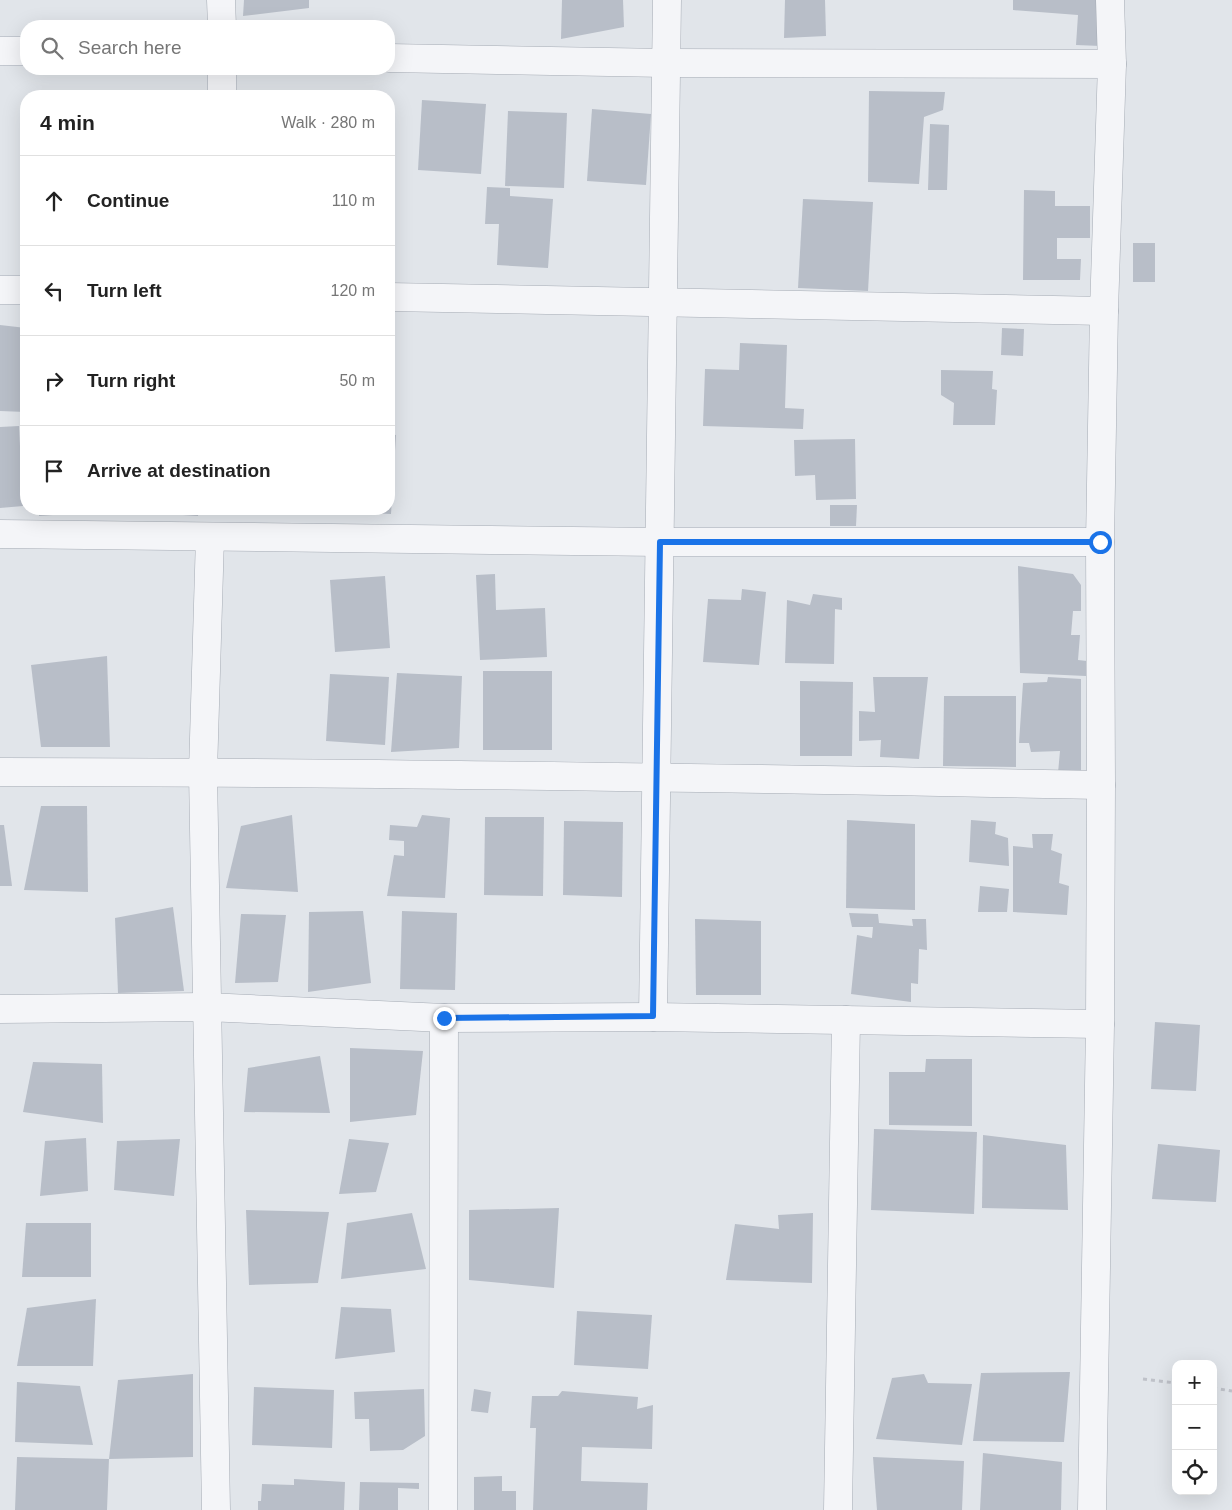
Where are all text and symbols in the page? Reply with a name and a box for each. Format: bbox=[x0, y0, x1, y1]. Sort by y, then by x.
search box bbox=[20, 20, 395, 75]
icon: search bbox=[38, 34, 66, 62]
text: Search here bbox=[78, 37, 182, 58]
text: 4 min bbox=[40, 111, 95, 134]
text: Walk · 280 m bbox=[281, 114, 375, 131]
icon: ahead bbox=[40, 187, 68, 215]
text: Continue bbox=[87, 190, 169, 211]
text: 110 m bbox=[332, 192, 375, 209]
icon: left bbox=[40, 277, 68, 305]
text: Turn left bbox=[87, 280, 162, 301]
text: 120 m bbox=[331, 282, 375, 299]
icon: right bbox=[40, 367, 68, 395]
text: Turn right bbox=[87, 370, 175, 391]
text: 50 m bbox=[339, 372, 375, 389]
icon: arrive bbox=[40, 457, 68, 485]
text: Arrive at destination bbox=[87, 460, 271, 481]
route start bbox=[1089, 531, 1112, 554]
route end bbox=[433, 1007, 456, 1030]
map controls bbox=[1172, 1360, 1217, 1495]
button: + bbox=[1172, 1360, 1217, 1405]
button: − bbox=[1172, 1405, 1217, 1450]
button: locate bbox=[1172, 1450, 1217, 1495]

